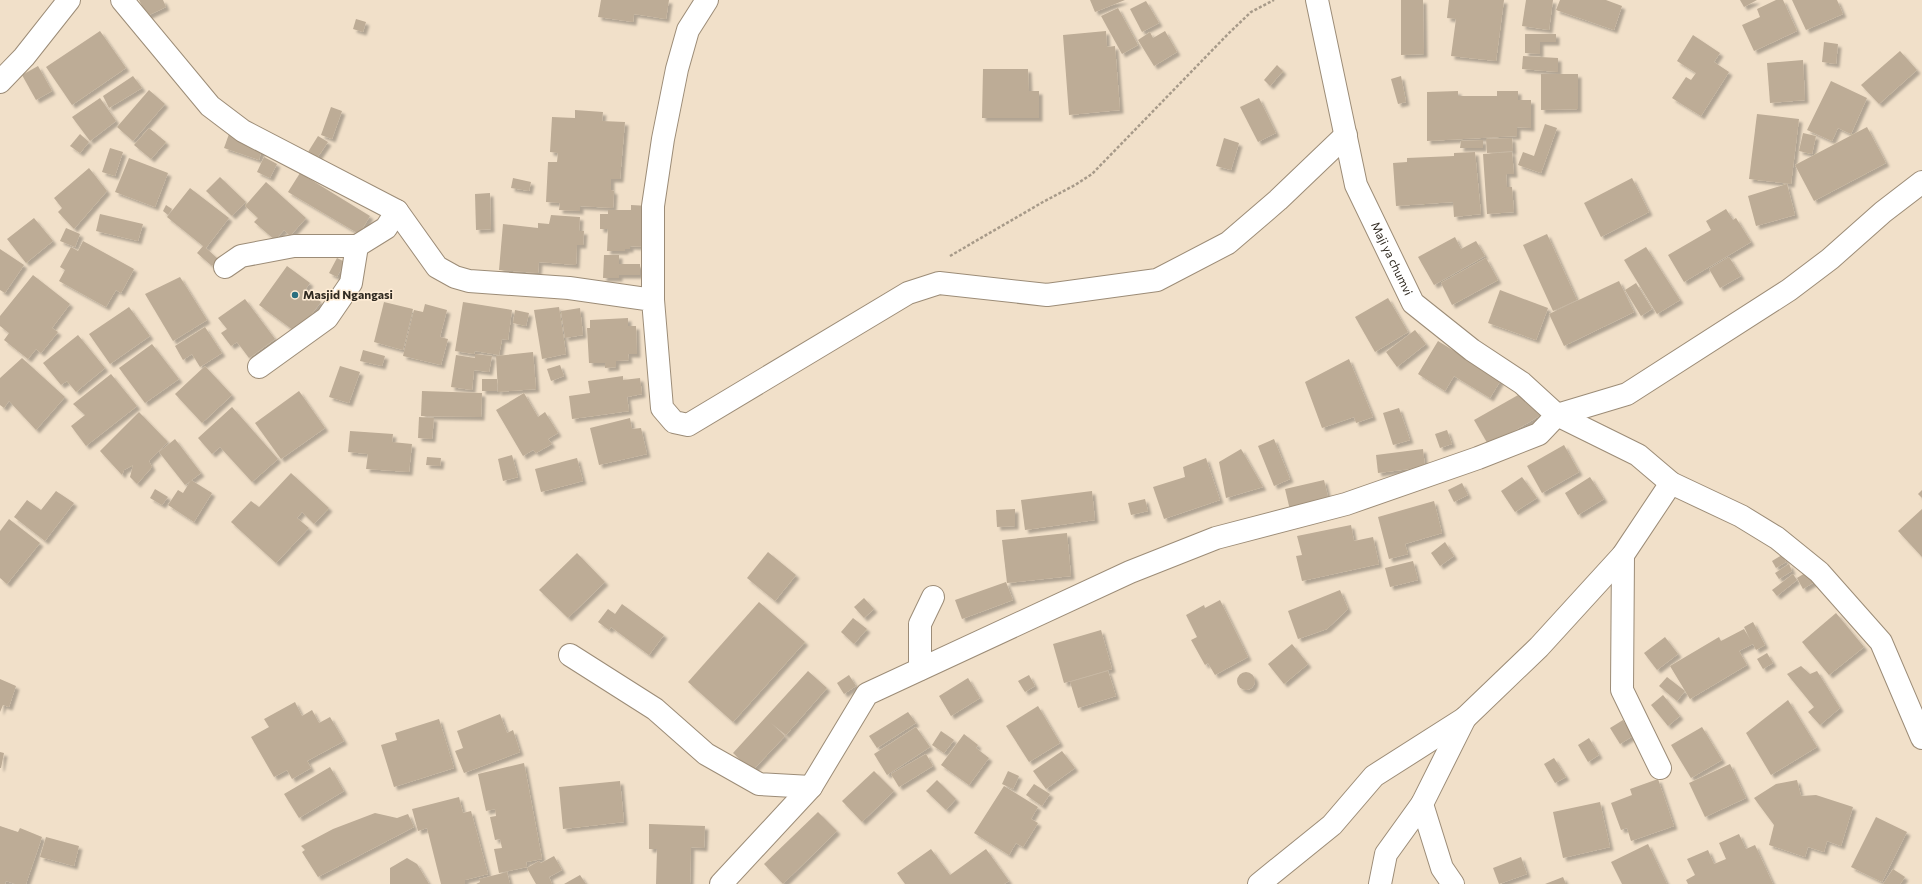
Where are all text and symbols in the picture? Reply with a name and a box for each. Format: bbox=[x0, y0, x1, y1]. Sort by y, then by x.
street label: Maji ya chumvi bbox=[1369, 219, 1416, 297]
place label: Masjid Ngangasi bbox=[303, 287, 393, 301]
marker: Masjid Ngangasi bbox=[290, 290, 300, 300]

